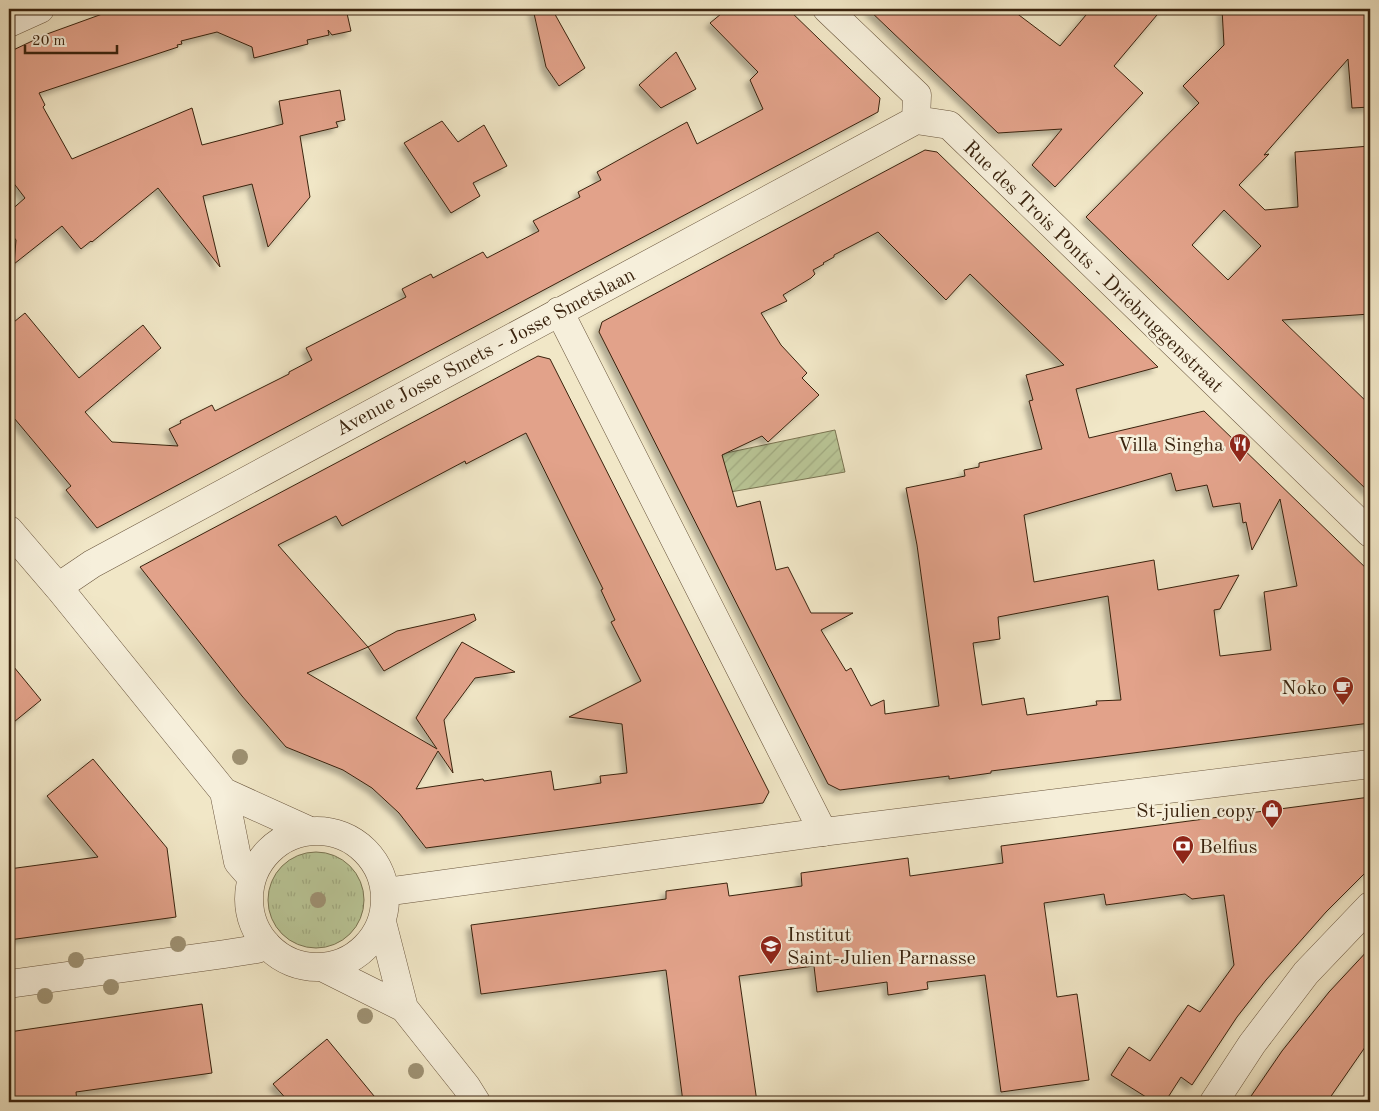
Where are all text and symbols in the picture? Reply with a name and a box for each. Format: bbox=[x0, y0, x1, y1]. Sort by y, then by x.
scale bar bbox=[25, 22, 118, 54]
text: 20 m bbox=[32, 34, 66, 49]
street label: Rue des Trois Ponts - Driebruggenstraat bbox=[959, 138, 1227, 397]
street label: Avenue Josse Smets - Josse Smetslaan bbox=[333, 265, 639, 440]
restaurant icon: Villa Singha bbox=[1228, 432, 1252, 463]
place label: Villa Singha bbox=[1118, 436, 1224, 456]
cafe icon: Noko bbox=[1331, 675, 1355, 706]
place label: Noko bbox=[1281, 679, 1327, 699]
shop icon: St-julien copy bbox=[1260, 798, 1284, 829]
place label: St-julien copy bbox=[1136, 802, 1256, 822]
bank icon: Belfius bbox=[1171, 834, 1195, 865]
place label: Belfius bbox=[1199, 838, 1257, 858]
place label: Institut Saint-Julien Parnasse bbox=[787, 926, 976, 969]
school or university icon: Institut Saint-Julien Parnasse bbox=[759, 934, 783, 965]

